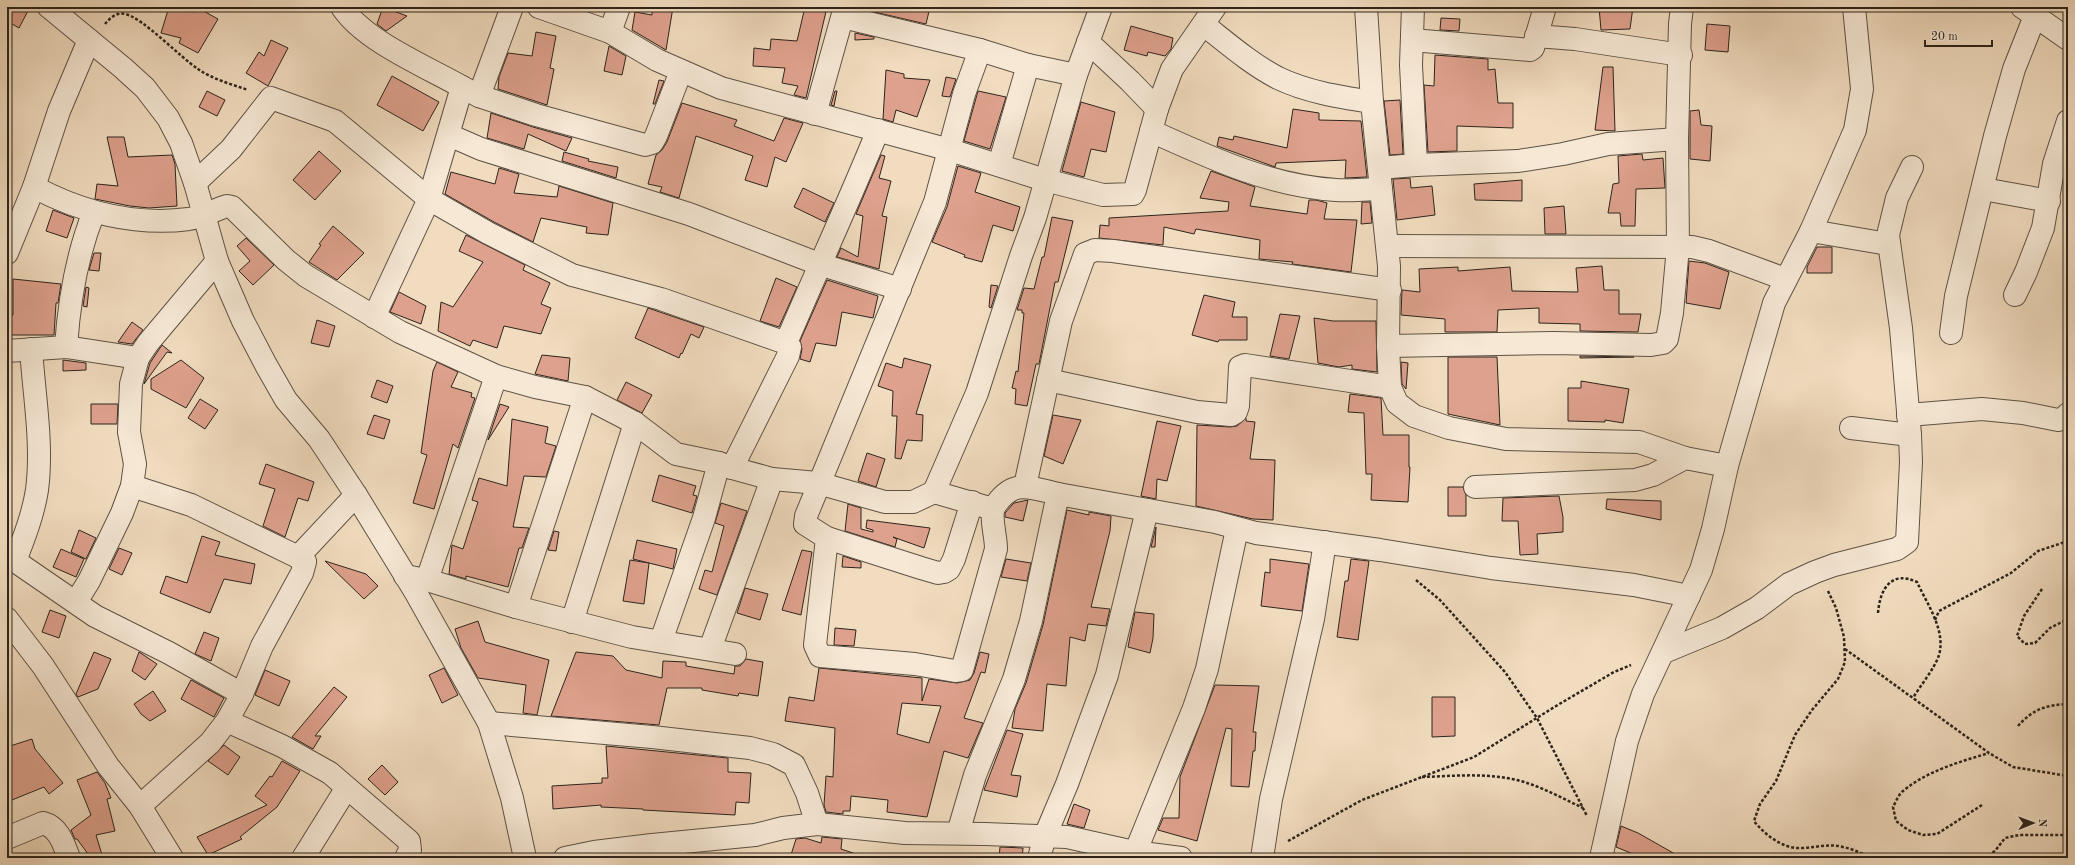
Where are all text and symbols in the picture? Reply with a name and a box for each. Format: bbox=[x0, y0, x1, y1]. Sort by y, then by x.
scale bar bbox=[1925, 22, 1992, 48]
text: 20 m bbox=[1931, 31, 1958, 43]
north arrow bbox=[2013, 803, 2053, 843]
text: N bbox=[2036, 819, 2047, 828]

